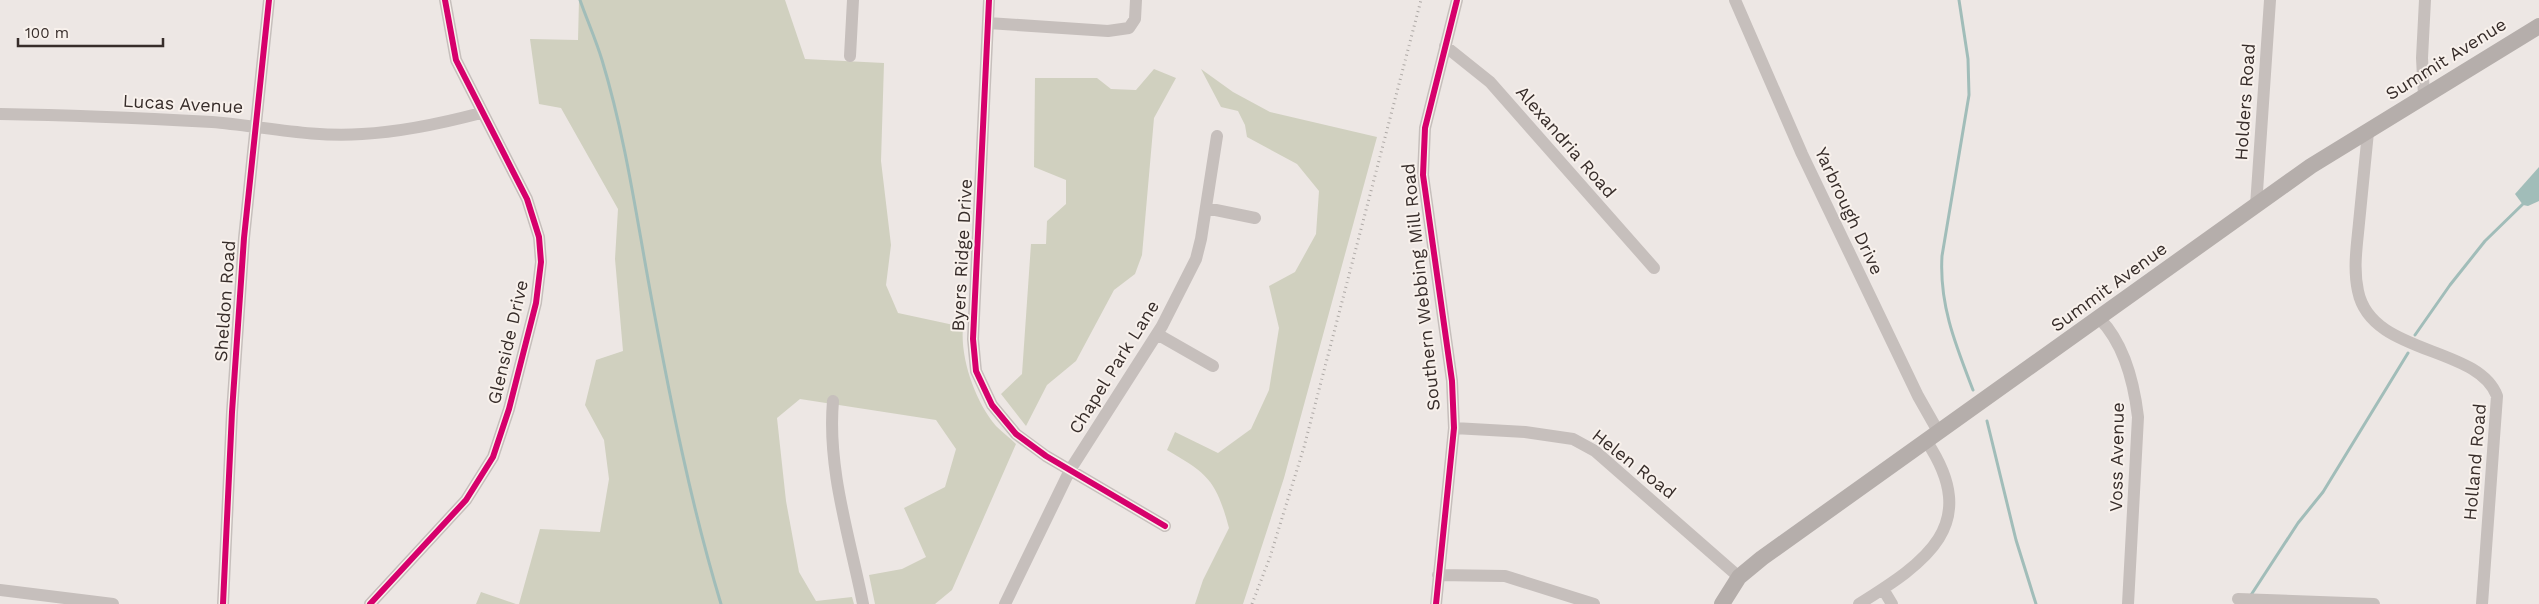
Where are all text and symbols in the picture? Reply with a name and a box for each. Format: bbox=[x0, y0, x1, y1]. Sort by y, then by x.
street label: Summit Avenue bbox=[2382, 13, 2510, 104]
scale bar bbox=[18, 15, 162, 47]
text: 100 m bbox=[25, 24, 69, 42]
street label: Holders Road bbox=[2230, 43, 2259, 161]
street label: Alexandria Road bbox=[1512, 81, 1621, 202]
street label: Lucas Avenue bbox=[122, 90, 244, 117]
street label: Yarbrough Drive bbox=[1811, 144, 1888, 278]
street label: Southern Webbing Mill Road bbox=[1397, 162, 1444, 412]
street label: Byers Ridge Drive bbox=[947, 178, 976, 332]
street label: Summit Avenue bbox=[2047, 237, 2171, 336]
street label: Sheldon Road bbox=[210, 239, 239, 362]
street label: Glenside Drive bbox=[483, 278, 532, 406]
street label: Chapel Park Lane bbox=[1064, 296, 1163, 437]
street label: Voss Avenue bbox=[2105, 402, 2128, 512]
street label: Holland Road bbox=[2459, 402, 2490, 521]
street label: Helen Road bbox=[1588, 424, 1680, 503]

